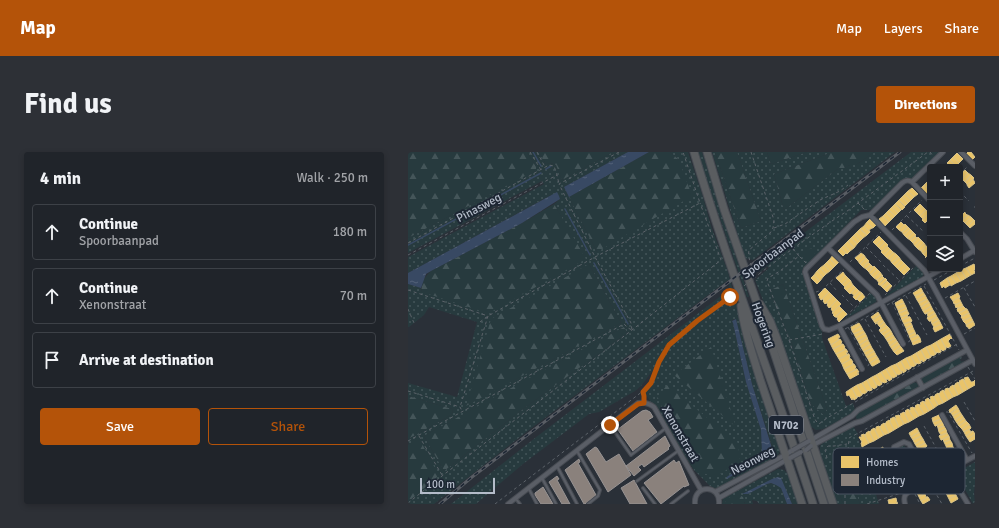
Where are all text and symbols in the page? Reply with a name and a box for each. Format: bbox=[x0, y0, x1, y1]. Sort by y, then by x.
text: Map bbox=[20, 16, 56, 40]
text: Map bbox=[836, 20, 862, 37]
text: Layers bbox=[884, 20, 923, 37]
text: Share bbox=[945, 20, 979, 37]
button: Directions bbox=[876, 86, 975, 123]
text: Find us bbox=[24, 87, 112, 121]
map controls bbox=[927, 164, 963, 272]
button: + bbox=[927, 164, 963, 200]
text: 4 min bbox=[40, 168, 81, 189]
text: Walk · 250 m bbox=[297, 170, 368, 186]
street label: Pinasweg bbox=[454, 190, 504, 226]
button: − bbox=[927, 200, 963, 236]
text: Continue bbox=[79, 215, 138, 233]
icon: ahead bbox=[41, 221, 63, 243]
text: 180 m bbox=[333, 224, 367, 240]
street label: Spoorbaanpad bbox=[739, 226, 807, 282]
text: Spoorbaanpad bbox=[79, 233, 159, 249]
button: layers bbox=[927, 236, 963, 272]
text: Continue bbox=[79, 279, 138, 297]
icon: ahead bbox=[41, 285, 63, 307]
text: 70 m bbox=[340, 288, 367, 304]
route start bbox=[721, 288, 739, 306]
text: Xenonstraat bbox=[79, 297, 146, 313]
street label: Hogering bbox=[748, 300, 778, 350]
icon: arrive bbox=[41, 349, 63, 371]
text: Arrive at destination bbox=[79, 351, 214, 369]
street label: Xenonstraat bbox=[658, 403, 702, 465]
button: Save bbox=[40, 408, 200, 445]
button: Share bbox=[208, 408, 368, 445]
route end bbox=[601, 416, 619, 434]
road number: N702 bbox=[769, 416, 803, 434]
street label: Neonweg bbox=[728, 443, 778, 479]
legend bbox=[833, 448, 965, 494]
text: Homes bbox=[866, 456, 898, 469]
text: Industry bbox=[866, 474, 906, 487]
scale bar bbox=[420, 476, 495, 495]
text: 100 m bbox=[426, 478, 455, 491]

